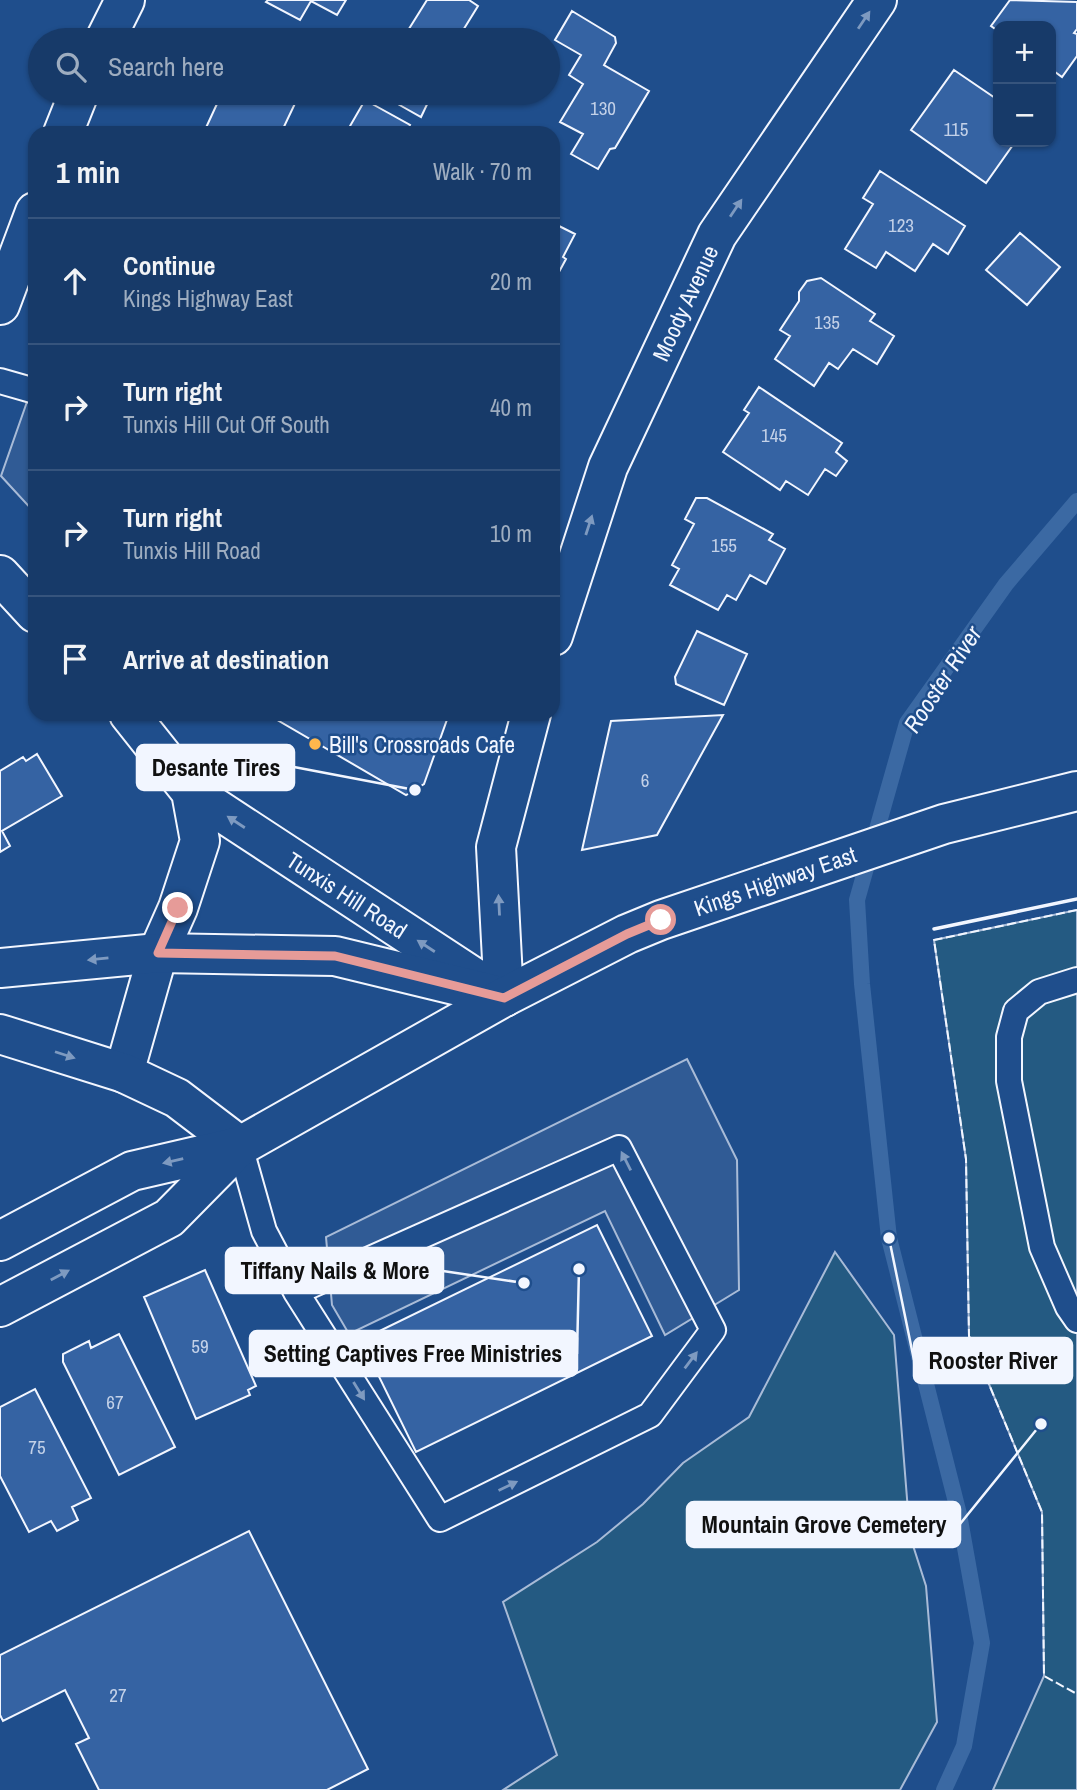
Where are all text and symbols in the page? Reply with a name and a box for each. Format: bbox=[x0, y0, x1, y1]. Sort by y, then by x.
one-way arrow bbox=[857, 10, 870, 30]
map controls bbox=[993, 21, 1056, 147]
button: + bbox=[993, 21, 1056, 84]
search box bbox=[28, 28, 560, 105]
icon: search bbox=[52, 48, 90, 86]
text: Search here bbox=[108, 49, 224, 84]
button: − bbox=[993, 84, 1056, 147]
house number: 130 bbox=[590, 95, 616, 121]
house number: 115 bbox=[944, 116, 969, 142]
text: 1 min bbox=[56, 152, 120, 192]
text: Walk · 70 m bbox=[433, 156, 532, 187]
one-way arrow bbox=[729, 198, 742, 218]
house number: 123 bbox=[888, 212, 914, 238]
street label: Moody Avenue bbox=[645, 240, 725, 366]
text: Continue bbox=[123, 248, 215, 283]
icon: ahead bbox=[56, 262, 94, 300]
text: 20 m bbox=[490, 266, 532, 297]
text: Kings Highway East bbox=[123, 283, 293, 314]
house number: 135 bbox=[814, 309, 840, 335]
text: Turn right bbox=[123, 374, 222, 409]
icon: right bbox=[56, 388, 94, 426]
text: 40 m bbox=[490, 392, 532, 423]
text: Tunxis Hill Cut Off South bbox=[123, 409, 330, 440]
house number: 145 bbox=[761, 422, 787, 448]
text: Turn right bbox=[123, 500, 222, 535]
icon: right bbox=[56, 514, 94, 552]
one-way arrow bbox=[584, 514, 595, 535]
text: 10 m bbox=[490, 518, 532, 549]
house number: 155 bbox=[711, 532, 737, 558]
text: Tunxis Hill Road bbox=[123, 535, 261, 566]
water label: Rooster River bbox=[896, 618, 989, 739]
icon: arrive bbox=[56, 640, 94, 678]
text: Arrive at destination bbox=[123, 642, 329, 677]
place label: Bill's Crossroads Cafe bbox=[329, 729, 515, 760]
marker: Bill's Crossroads Cafe bbox=[307, 736, 323, 752]
callout: Desante Tires bbox=[137, 745, 294, 790]
text: Desante Tires bbox=[152, 751, 280, 783]
house number: 6 bbox=[641, 767, 649, 793]
one-way arrow bbox=[227, 815, 246, 828]
street label: Kings Highway East bbox=[690, 839, 860, 923]
street label: Tunxis Hill Road bbox=[281, 844, 413, 946]
route end bbox=[162, 892, 193, 923]
one-way arrow bbox=[493, 894, 504, 916]
route start bbox=[645, 904, 676, 935]
one-way arrow bbox=[417, 940, 436, 953]
one-way arrow bbox=[87, 953, 109, 964]
one-way arrow bbox=[55, 1051, 76, 1061]
one-way arrow bbox=[620, 1151, 631, 1171]
one-way arrow bbox=[162, 1156, 184, 1167]
callout: Tiffany Nails & More bbox=[226, 1248, 443, 1293]
text: Tiffany Nails & More bbox=[241, 1254, 429, 1286]
one-way arrow bbox=[51, 1269, 70, 1281]
callout: Setting Captives Free Ministries bbox=[250, 1331, 577, 1376]
house number: 59 bbox=[191, 1333, 209, 1359]
text: Setting Captives Free Ministries bbox=[264, 1337, 562, 1369]
callout: Rooster River bbox=[914, 1338, 1072, 1383]
text: Rooster River bbox=[928, 1344, 1058, 1376]
one-way arrow bbox=[684, 1351, 698, 1369]
one-way arrow bbox=[352, 1382, 365, 1401]
house number: 67 bbox=[106, 1389, 124, 1415]
house number: 75 bbox=[28, 1434, 46, 1460]
one-way arrow bbox=[498, 1480, 518, 1491]
callout: Mountain Grove Cemetery bbox=[687, 1502, 960, 1547]
text: Mountain Grove Cemetery bbox=[702, 1508, 947, 1540]
house number: 27 bbox=[109, 1682, 127, 1708]

